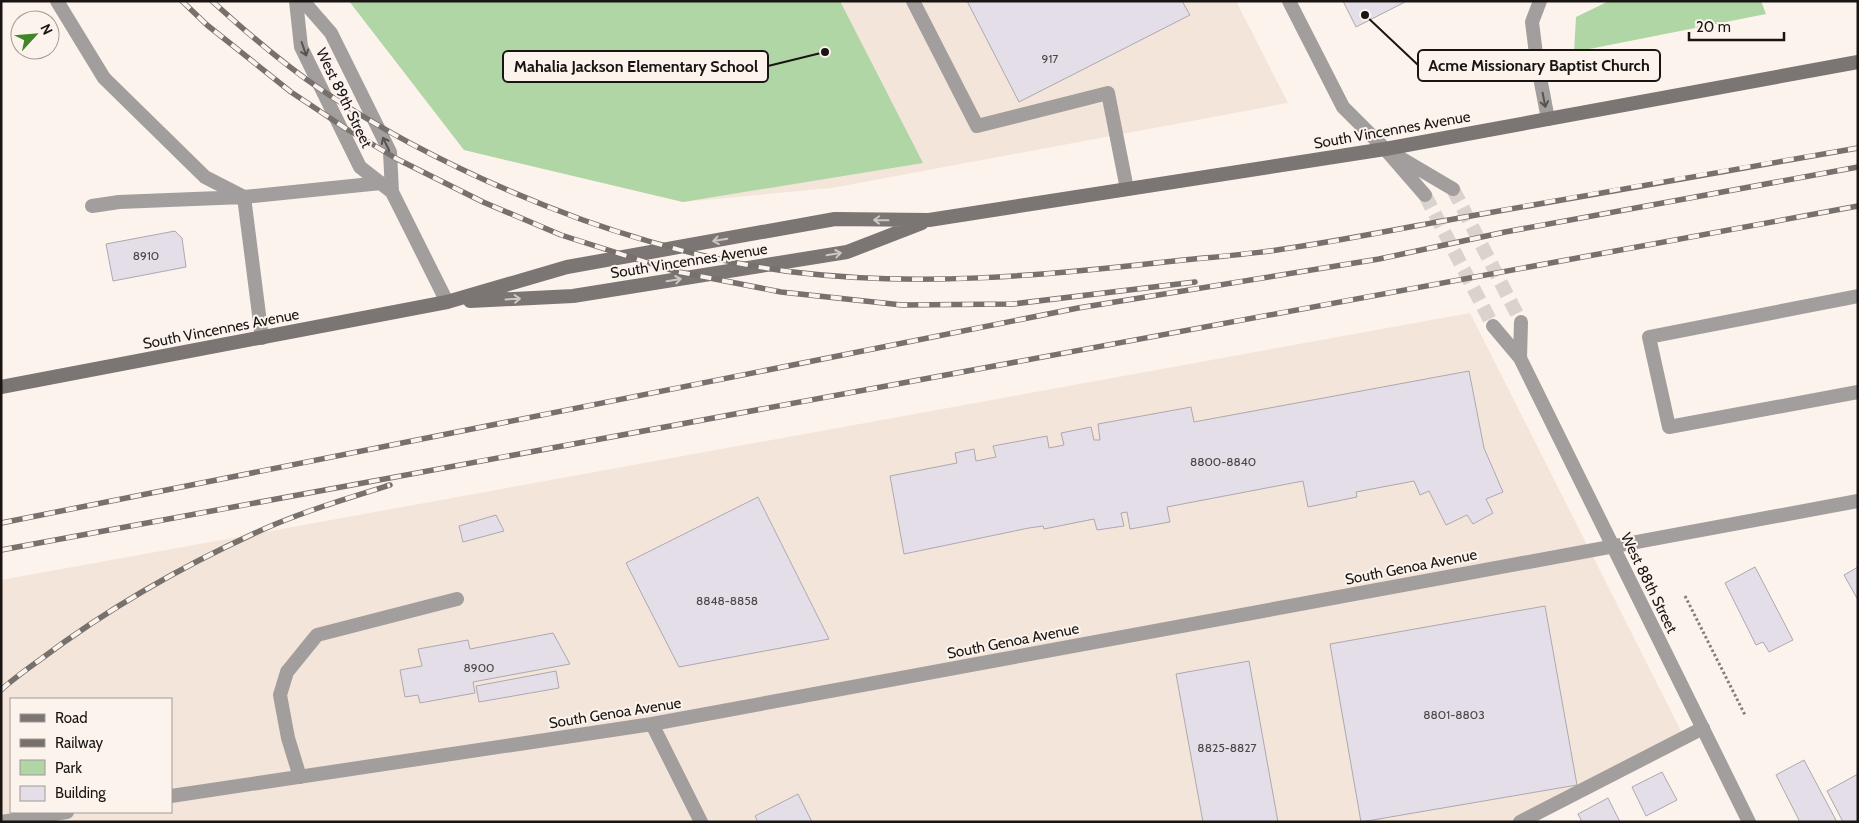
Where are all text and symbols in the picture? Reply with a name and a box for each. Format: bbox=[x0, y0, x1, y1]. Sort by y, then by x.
north arrow bbox=[10, 10, 60, 60]
scale bar bbox=[1689, 10, 1784, 42]
text: 20 m bbox=[1696, 18, 1731, 36]
text: N bbox=[36, 21, 57, 38]
one-way arrow bbox=[299, 41, 309, 57]
street label: West 89th Street bbox=[312, 45, 376, 151]
callout: Acme Missionary Baptist Church bbox=[1418, 50, 1660, 81]
callout: Mahalia Jackson Elementary School bbox=[503, 51, 768, 82]
house number: 917 bbox=[1042, 51, 1058, 66]
text: Acme Missionary Baptist Church bbox=[1428, 56, 1650, 75]
text: Mahalia Jackson Elementary School bbox=[514, 57, 758, 76]
one-way arrow bbox=[1540, 91, 1550, 107]
street label: South Vincennes Avenue bbox=[1312, 107, 1472, 153]
one-way arrow bbox=[381, 137, 390, 152]
one-way arrow bbox=[873, 215, 889, 225]
one-way arrow bbox=[712, 235, 728, 245]
street label: South Vincennes Avenue bbox=[609, 240, 769, 282]
house number: 8910 bbox=[133, 248, 159, 263]
one-way arrow bbox=[826, 249, 842, 259]
one-way arrow bbox=[665, 274, 681, 284]
one-way arrow bbox=[504, 294, 520, 304]
street label: South Vincennes Avenue bbox=[141, 305, 301, 353]
house number: 8800-8840 bbox=[1190, 454, 1256, 469]
street label: West 88th Street bbox=[1617, 530, 1681, 636]
street label: South Genoa Avenue bbox=[1344, 545, 1479, 589]
house number: 8848-8858 bbox=[696, 593, 758, 608]
street label: South Genoa Avenue bbox=[946, 619, 1081, 663]
house number: 8900 bbox=[464, 660, 494, 675]
street label: South Genoa Avenue bbox=[547, 694, 683, 732]
legend bbox=[10, 698, 172, 813]
house number: 8801-8803 bbox=[1423, 707, 1485, 722]
text: Road bbox=[55, 709, 88, 727]
text: Railway bbox=[55, 734, 104, 752]
house number: 8825-8827 bbox=[1197, 740, 1257, 755]
text: Park bbox=[55, 759, 82, 777]
text: Building bbox=[55, 784, 106, 802]

